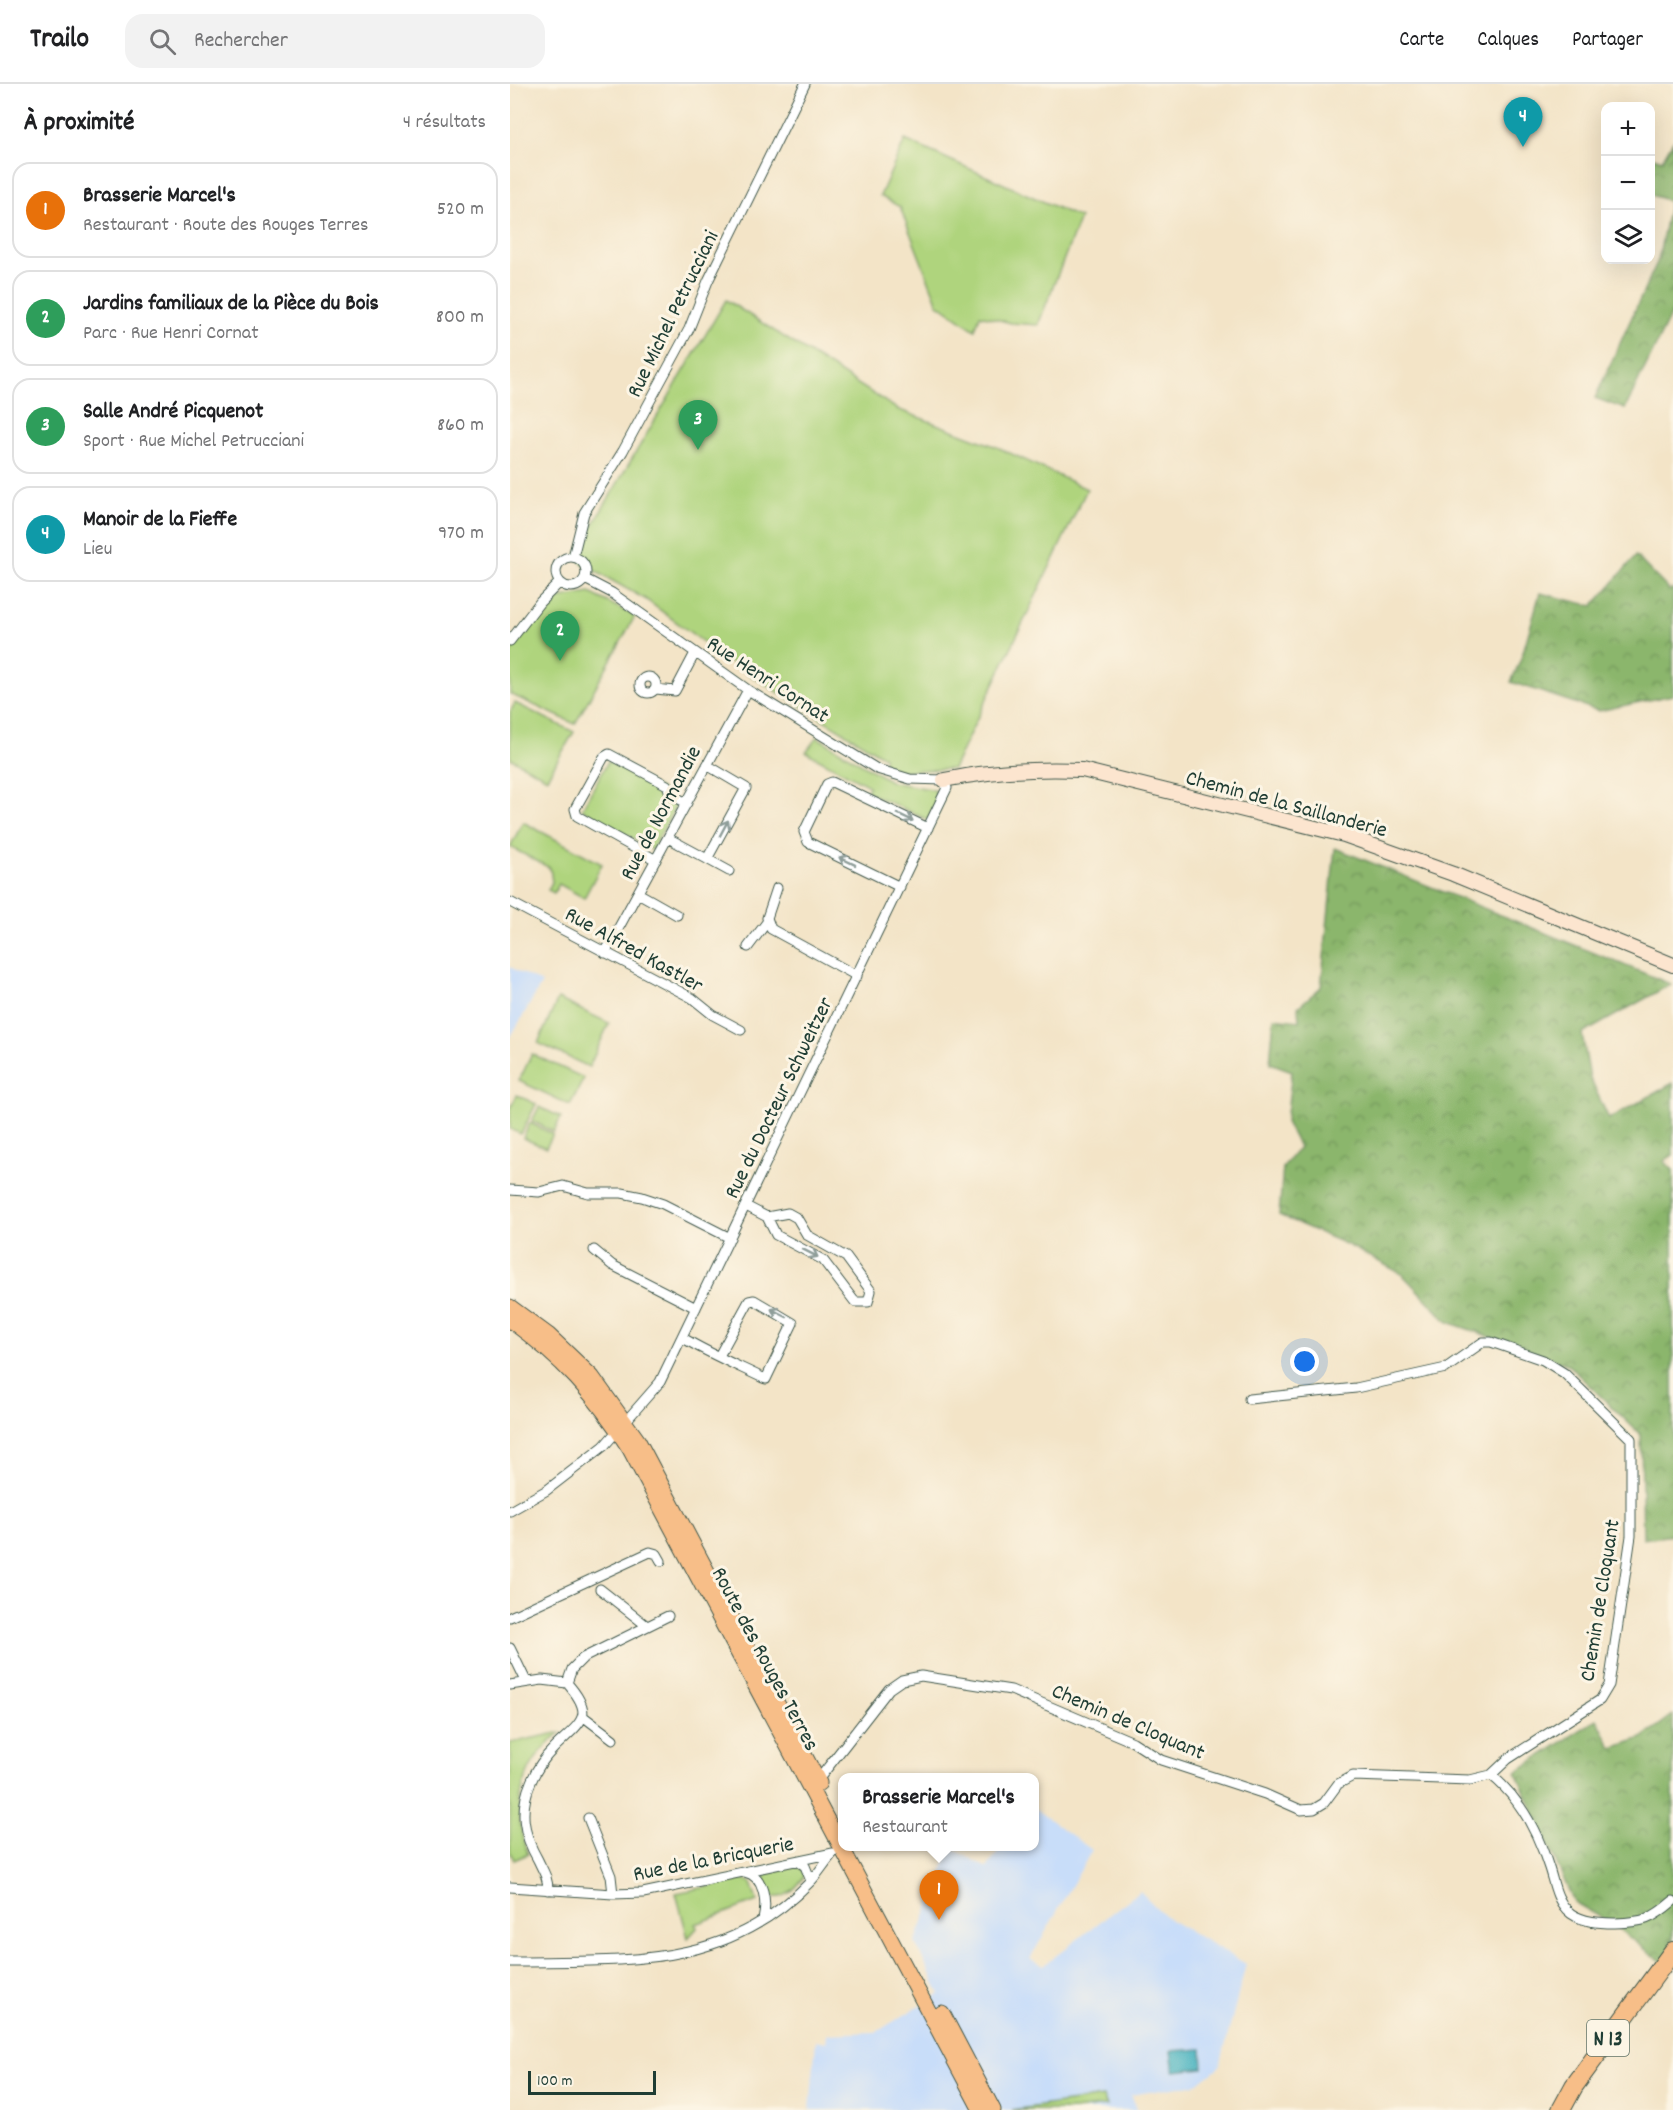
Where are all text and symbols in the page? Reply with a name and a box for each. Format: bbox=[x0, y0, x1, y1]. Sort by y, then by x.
search box bbox=[125, 14, 545, 68]
text: Trailo bbox=[30, 21, 89, 61]
icon: search bbox=[146, 25, 179, 58]
text: Rechercher bbox=[194, 26, 288, 57]
text: Carte bbox=[1399, 26, 1444, 56]
text: Calques bbox=[1477, 26, 1539, 56]
text: Partager bbox=[1572, 26, 1643, 56]
pin: 4 bbox=[1504, 98, 1542, 147]
map controls bbox=[1601, 102, 1655, 264]
button: + bbox=[1601, 102, 1655, 156]
text: À proximité bbox=[24, 105, 134, 142]
text: 4 résultats bbox=[403, 109, 486, 137]
button: − bbox=[1601, 156, 1655, 210]
text: Brasserie Marcel's bbox=[83, 181, 236, 212]
text: 1 bbox=[43, 196, 48, 224]
text: 520 m bbox=[437, 196, 484, 224]
button: layers bbox=[1601, 210, 1655, 264]
text: Restaurant · Route des Rouges Terres bbox=[83, 212, 368, 240]
street label: Rue Michel Petrucciani bbox=[620, 226, 728, 403]
text: Jardins familiaux de la Pièce du Bois bbox=[83, 289, 379, 320]
text: 2 bbox=[41, 304, 50, 332]
text: 800 m bbox=[436, 304, 484, 332]
text: Parc · Rue Henri Cornat bbox=[83, 320, 259, 348]
text: Salle André Picquenot bbox=[83, 397, 263, 428]
pin: 3 bbox=[678, 400, 717, 450]
text: 3 bbox=[41, 412, 50, 440]
text: 860 m bbox=[437, 412, 484, 440]
text: Sport · Rue Michel Petrucciani bbox=[83, 428, 304, 456]
text: Manoir de la Fieffe bbox=[83, 505, 237, 536]
text: 4 bbox=[41, 520, 50, 548]
text: 970 m bbox=[438, 520, 484, 548]
text: Lieu bbox=[83, 536, 112, 564]
pin: 2 bbox=[541, 612, 580, 661]
street label: Rue Henri Cornat bbox=[700, 630, 835, 732]
street label: Rue de Normandie bbox=[614, 741, 711, 886]
street label: Chemin de la Saillanderie bbox=[1182, 764, 1390, 847]
one-way arrow bbox=[895, 811, 913, 823]
one-way arrow bbox=[718, 820, 730, 837]
one-way arrow bbox=[839, 855, 857, 867]
street label: Rue Alfred Kastler bbox=[558, 900, 709, 1002]
street label: Rue du Docteur Schweitzer bbox=[718, 992, 843, 1205]
one-way arrow bbox=[800, 1248, 818, 1259]
one-way arrow bbox=[771, 1307, 789, 1319]
your location bbox=[1290, 1347, 1319, 1376]
street label: Chemin de Cloquant bbox=[1573, 1517, 1630, 1684]
street label: Route des Rouges Terres bbox=[702, 1562, 826, 1757]
street label: Chemin de Cloquant bbox=[1046, 1677, 1209, 1769]
popup bbox=[838, 1773, 1039, 1851]
text: Brasserie Marcel's bbox=[862, 1783, 1015, 1814]
text: Restaurant bbox=[862, 1814, 948, 1842]
street label: Rue de la Bricquerie bbox=[631, 1830, 797, 1891]
pin: 1 bbox=[920, 1870, 958, 1920]
road number: N 13 bbox=[1587, 2020, 1629, 2056]
scale bar bbox=[528, 2068, 656, 2096]
text: 100 m bbox=[537, 2070, 573, 2093]

